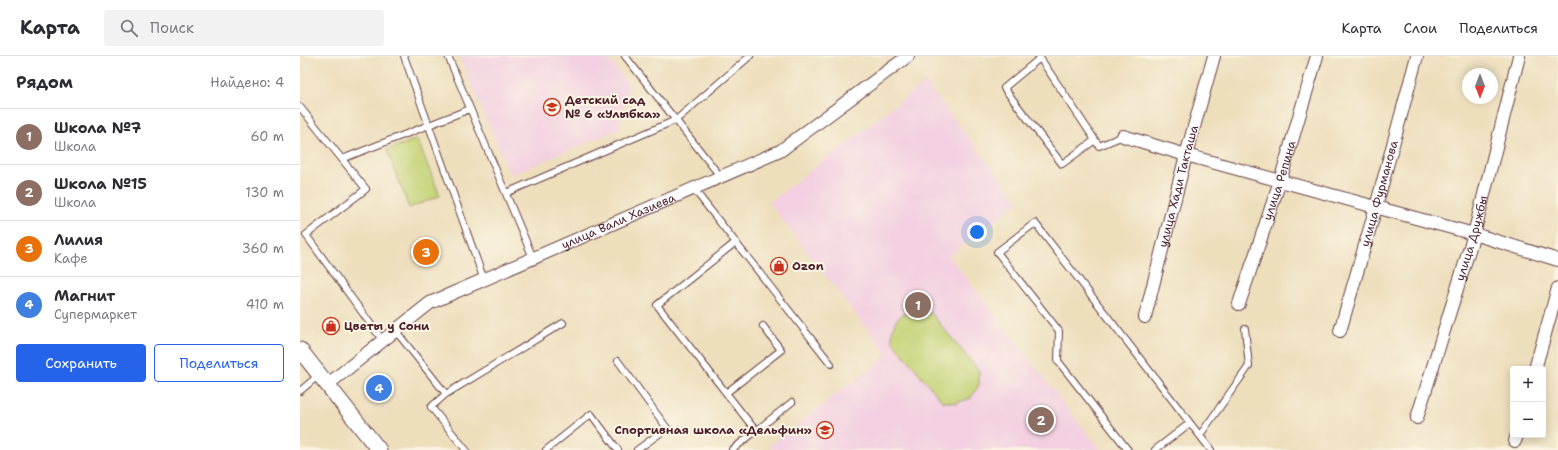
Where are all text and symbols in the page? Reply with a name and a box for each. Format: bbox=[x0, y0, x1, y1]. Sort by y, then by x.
search box bbox=[104, 10, 384, 46]
text: Карта bbox=[20, 15, 80, 40]
icon: search bbox=[118, 17, 140, 39]
text: Поиск bbox=[150, 18, 194, 38]
text: Карта bbox=[1341, 19, 1382, 37]
text: Слои bbox=[1404, 19, 1437, 37]
text: Поделиться bbox=[1459, 19, 1538, 37]
north arrow bbox=[1462, 68, 1498, 104]
text: Рядом bbox=[16, 71, 73, 93]
text: Найдено: 4 bbox=[210, 74, 284, 91]
place label: Детский сад № 6 «Улыбка» bbox=[565, 92, 661, 122]
school or university icon: Детский сад № 6 «Улыбка» bbox=[542, 97, 562, 117]
text: Школа №7 bbox=[54, 118, 141, 138]
street label: улица Хади Такташа bbox=[1155, 123, 1202, 249]
text: 1 bbox=[26, 128, 32, 145]
text: 60 m bbox=[251, 128, 284, 145]
text: Школа bbox=[54, 138, 96, 155]
street label: улица Репина bbox=[1259, 138, 1300, 222]
street label: улица Фурманова bbox=[1357, 138, 1402, 249]
text: Школа №15 bbox=[54, 174, 147, 194]
text: 2 bbox=[24, 184, 34, 201]
text: 130 m bbox=[246, 184, 284, 201]
street label: улица Вали Хазиева bbox=[559, 189, 678, 253]
text: Школа bbox=[54, 194, 96, 211]
street label: улица Дружбы bbox=[1452, 194, 1491, 283]
your location bbox=[967, 222, 987, 242]
text: Лилия bbox=[54, 230, 103, 250]
pin: 3 bbox=[413, 237, 439, 267]
text: 3 bbox=[24, 240, 34, 257]
text: 360 m bbox=[242, 240, 284, 257]
text: Кафе bbox=[54, 250, 88, 267]
shop icon: Ozon bbox=[769, 256, 789, 276]
place label: Ozon bbox=[792, 258, 824, 274]
text: Магнит bbox=[54, 286, 115, 306]
pin: 1 bbox=[905, 290, 931, 320]
text: 4 bbox=[24, 296, 34, 313]
text: 410 m bbox=[246, 296, 284, 313]
text: Супермаркет bbox=[54, 306, 137, 323]
shop icon: Цветы у Сони bbox=[321, 316, 341, 336]
place label: Цветы у Сони bbox=[344, 318, 430, 334]
button: Сохранить bbox=[16, 344, 146, 382]
button: Поделиться bbox=[154, 344, 284, 382]
map controls bbox=[1510, 366, 1546, 438]
button: + bbox=[1510, 366, 1546, 402]
pin: 4 bbox=[366, 373, 392, 403]
button: − bbox=[1510, 402, 1546, 438]
pin: 2 bbox=[1028, 405, 1054, 435]
school or university icon: Спортивная школа «Дельфин» bbox=[815, 420, 835, 440]
place label: Спортивная школа «Дельфин» bbox=[615, 422, 812, 438]

